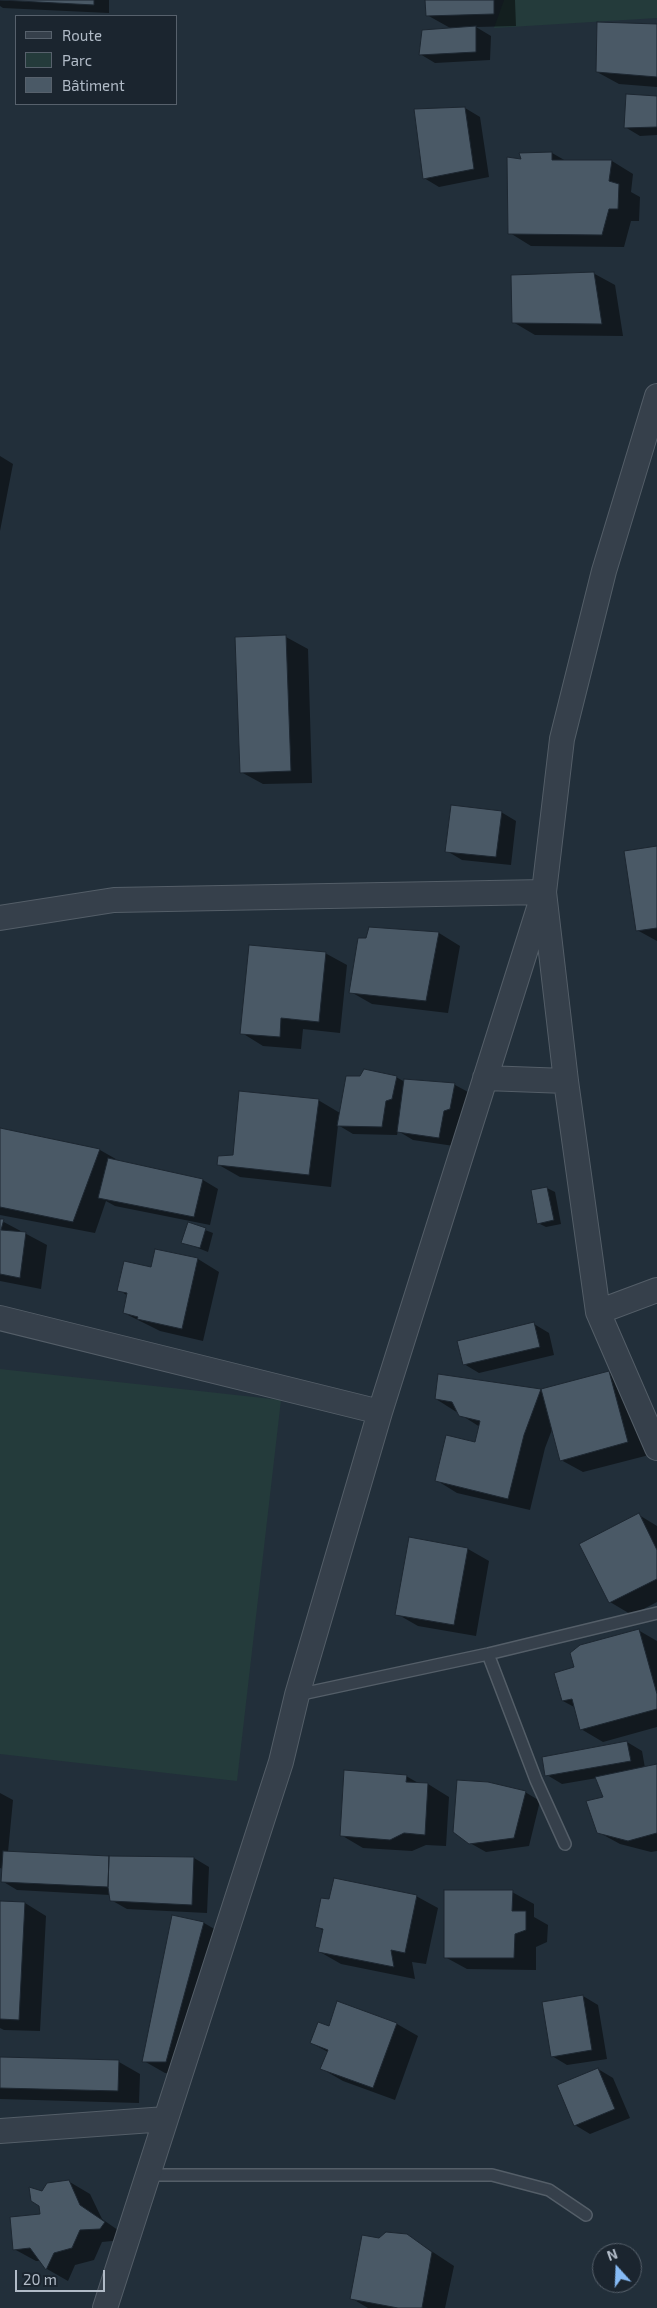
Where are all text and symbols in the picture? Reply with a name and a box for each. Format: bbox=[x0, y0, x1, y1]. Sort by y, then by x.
legend bbox=[15, 15, 178, 105]
text: Route bbox=[62, 26, 102, 44]
text: Parc bbox=[62, 51, 92, 69]
text: Bâtiment bbox=[62, 76, 125, 94]
north arrow bbox=[592, 2243, 642, 2293]
text: N bbox=[604, 2245, 620, 2264]
scale bar bbox=[18, 2260, 108, 2292]
text: 20 m bbox=[23, 2270, 57, 2288]

